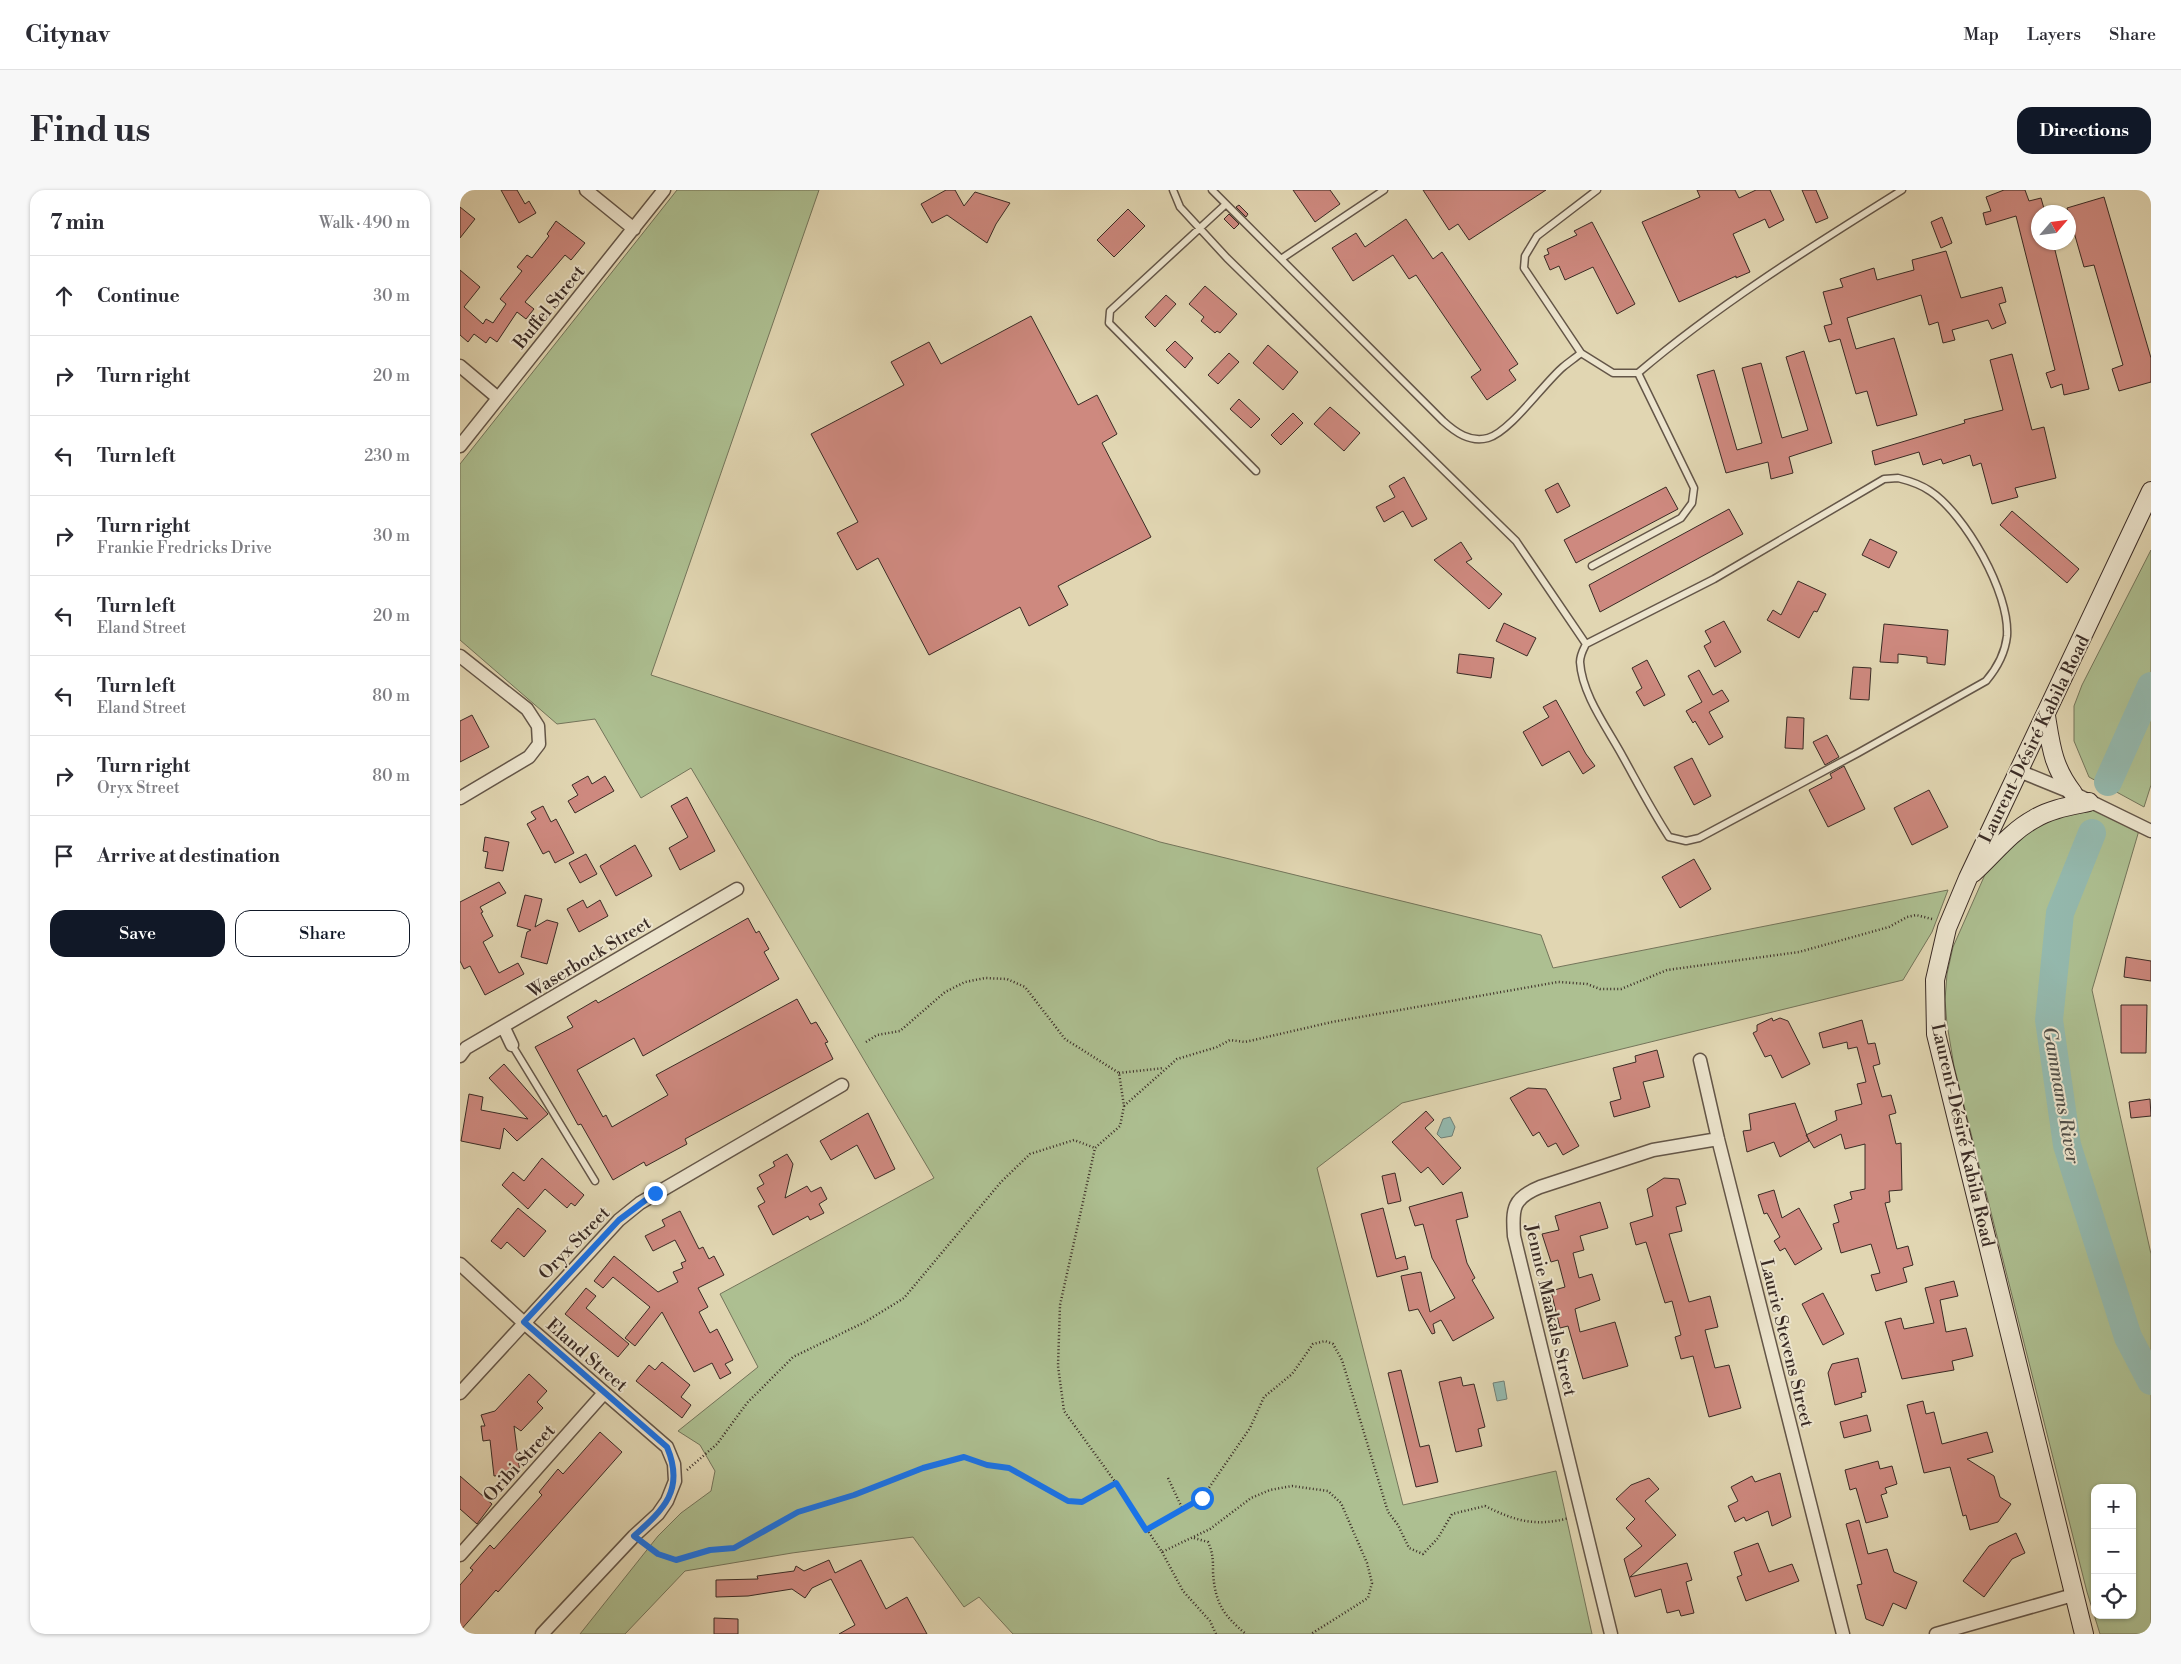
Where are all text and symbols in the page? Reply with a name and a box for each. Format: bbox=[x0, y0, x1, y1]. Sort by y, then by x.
text: Citynav bbox=[25, 20, 110, 50]
text: Map bbox=[1964, 23, 1999, 46]
text: Layers bbox=[2027, 23, 2081, 46]
text: Share bbox=[2109, 23, 2156, 46]
button: Directions bbox=[2017, 107, 2151, 154]
text: Find us bbox=[30, 109, 150, 152]
north arrow bbox=[2031, 205, 2076, 250]
text: 7 min bbox=[50, 210, 104, 236]
text: Walk · 490 m bbox=[319, 213, 410, 233]
street label: Buffel Street bbox=[508, 260, 591, 355]
icon: ahead bbox=[50, 282, 78, 310]
text: Continue bbox=[97, 284, 180, 308]
text: 30 m bbox=[373, 286, 410, 306]
icon: right bbox=[50, 362, 78, 390]
text: Turn right bbox=[97, 364, 190, 388]
text: 20 m bbox=[373, 366, 410, 386]
icon: left bbox=[50, 442, 78, 470]
text: Turn left bbox=[97, 444, 176, 468]
text: 230 m bbox=[364, 446, 410, 466]
text: Turn right bbox=[97, 514, 190, 538]
icon: right bbox=[50, 522, 78, 550]
text: 30 m bbox=[373, 526, 410, 546]
text: Frankie Fredricks Drive bbox=[97, 538, 272, 558]
text: Turn left bbox=[97, 594, 176, 618]
icon: left bbox=[50, 602, 78, 630]
text: 20 m bbox=[373, 606, 410, 626]
text: Eland Street bbox=[97, 618, 186, 638]
street label: Laurent-Désiré Kabila Road bbox=[1974, 631, 2095, 847]
text: Turn left bbox=[97, 674, 176, 698]
icon: left bbox=[50, 682, 78, 710]
text: 80 m bbox=[372, 686, 410, 706]
text: Eland Street bbox=[97, 698, 186, 718]
text: Turn right bbox=[97, 754, 190, 778]
icon: right bbox=[50, 762, 78, 790]
text: 80 m bbox=[372, 766, 410, 786]
text: Oryx Street bbox=[97, 778, 180, 798]
icon: arrive bbox=[50, 842, 78, 870]
text: Arrive at destination bbox=[97, 844, 280, 868]
button: Save bbox=[50, 910, 225, 957]
button: Share bbox=[235, 910, 410, 957]
street label: Waserbock Street bbox=[522, 911, 656, 1004]
street label: Laurent-Désiré Kabila Road bbox=[1926, 1021, 2000, 1250]
water label: Gammams River bbox=[2037, 1025, 2085, 1166]
route end bbox=[644, 1182, 667, 1205]
street label: Oryx Street bbox=[534, 1201, 615, 1285]
street label: Jennie Maakals Street bbox=[1519, 1221, 1582, 1399]
street label: Laurie Stevens Street bbox=[1754, 1257, 1819, 1430]
street label: Eland Street bbox=[541, 1314, 633, 1397]
street label: Oribi Street bbox=[478, 1419, 561, 1507]
map controls bbox=[2091, 1484, 2136, 1619]
button: + bbox=[2091, 1484, 2136, 1529]
route start bbox=[1191, 1487, 1214, 1510]
button: − bbox=[2091, 1529, 2136, 1574]
button: locate bbox=[2091, 1574, 2136, 1619]

